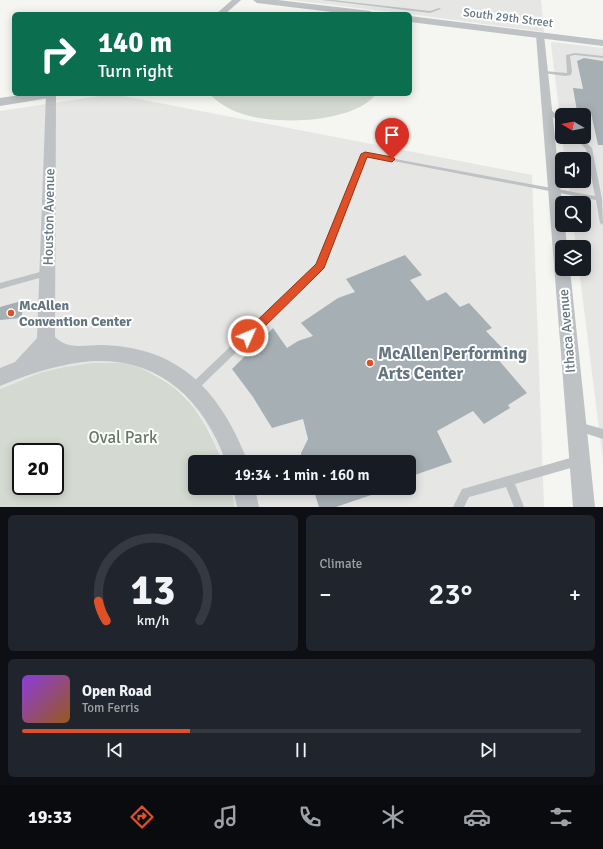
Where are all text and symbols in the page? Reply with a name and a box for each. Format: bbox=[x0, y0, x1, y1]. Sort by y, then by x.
street label: South 29th Street bbox=[462, 5, 554, 31]
text: 140 m bbox=[98, 26, 172, 60]
icon: right bbox=[32, 28, 84, 80]
text: Turn right bbox=[98, 60, 173, 82]
north arrow bbox=[555, 108, 591, 144]
map controls bbox=[555, 108, 591, 276]
pin bbox=[375, 118, 409, 159]
icon: arrive bbox=[381, 124, 403, 146]
button: sound bbox=[555, 152, 591, 188]
street label: Houston Avenue bbox=[40, 168, 58, 266]
button: search bbox=[555, 196, 591, 232]
button: layers bbox=[555, 240, 591, 276]
street label: Ithaca Avenue bbox=[555, 288, 579, 374]
place label: McAllen Convention Center bbox=[19, 297, 132, 330]
marker: McAllen Convention Center bbox=[6, 308, 16, 318]
position arrow bbox=[227, 315, 269, 357]
place label: McAllen Performing Arts Center bbox=[378, 343, 527, 384]
marker: McAllen Performing Arts Center bbox=[365, 358, 375, 368]
park label: Oval Park bbox=[89, 427, 158, 448]
speed limit sign: 20 bbox=[12, 443, 64, 495]
text: 19:34 · 1 min · 160 m bbox=[235, 466, 369, 484]
text: Climate bbox=[320, 556, 362, 572]
text: 13 bbox=[130, 565, 175, 616]
text: 23° bbox=[428, 576, 472, 613]
text: − bbox=[320, 581, 331, 608]
text: + bbox=[569, 581, 581, 608]
text: km/h bbox=[137, 612, 169, 629]
text: Open Road bbox=[82, 682, 152, 700]
text: Tom Ferris bbox=[82, 700, 139, 716]
icon: previous bbox=[104, 739, 126, 761]
icon: pause bbox=[290, 739, 312, 761]
icon: next bbox=[477, 739, 499, 761]
icon: directions bbox=[128, 803, 156, 831]
icon: music bbox=[212, 803, 240, 831]
icon: phone bbox=[296, 803, 324, 831]
icon: climate bbox=[379, 803, 407, 831]
icon: car bbox=[463, 803, 491, 831]
icon: filters bbox=[547, 803, 575, 831]
text: 19:33 bbox=[28, 806, 72, 828]

